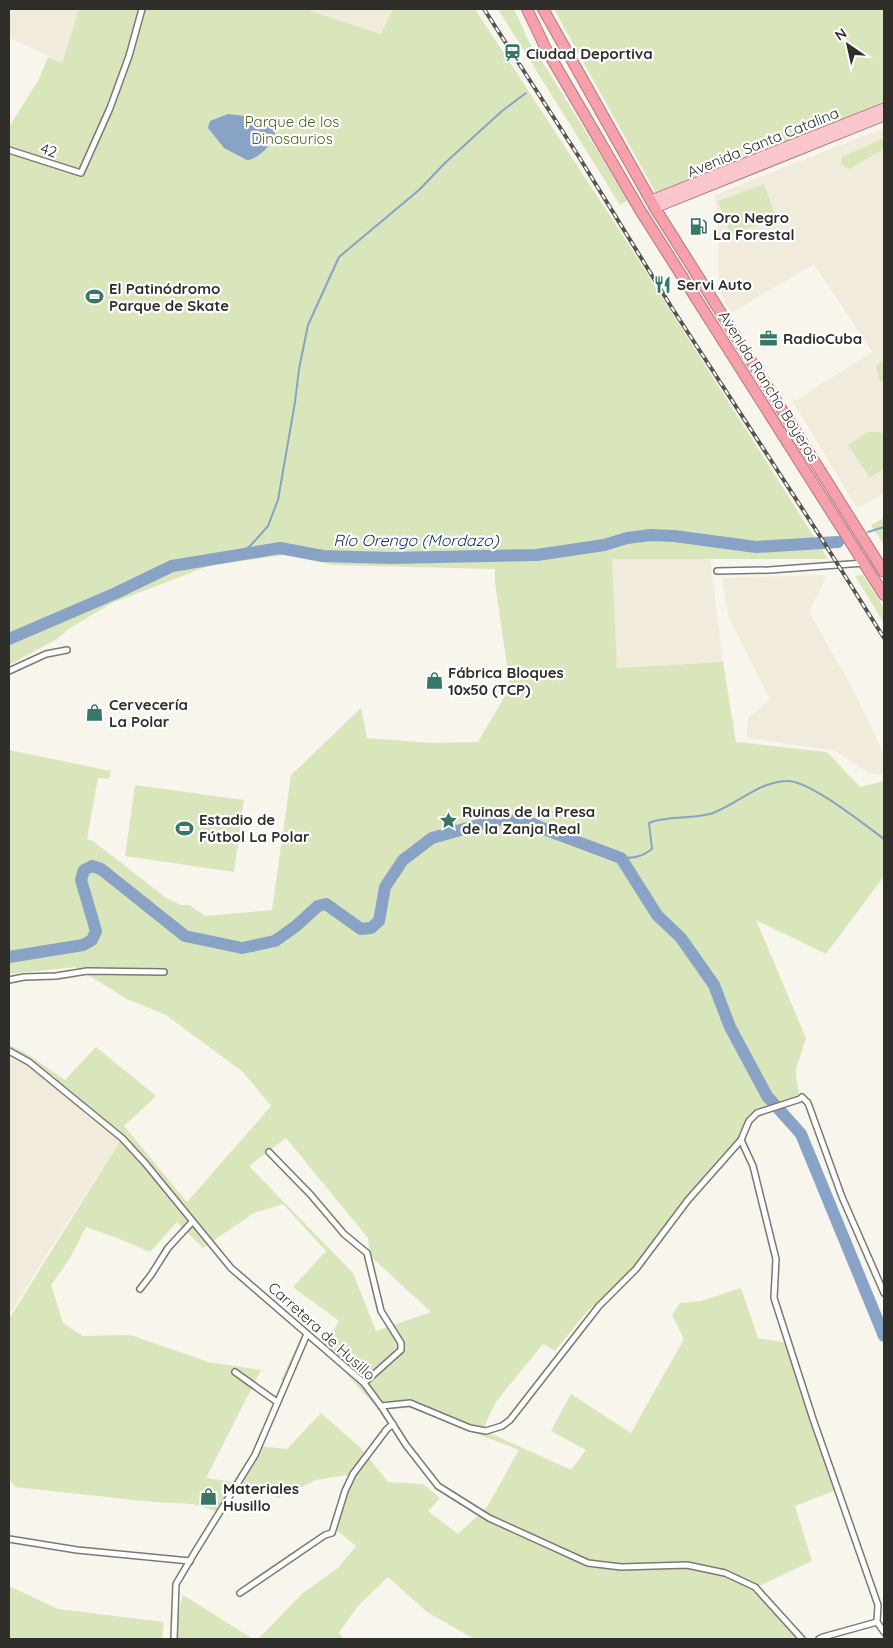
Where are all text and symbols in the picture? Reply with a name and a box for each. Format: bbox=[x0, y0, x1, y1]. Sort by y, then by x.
north arrow bbox=[823, 20, 873, 70]
text: N bbox=[831, 24, 850, 45]
station icon: Ciudad Deportiva bbox=[502, 43, 522, 63]
place label: Ciudad Deportiva bbox=[526, 44, 653, 63]
street label: Avenida Santa Catalina bbox=[684, 103, 842, 181]
park label: Parque de los Dinosaurios bbox=[245, 112, 339, 148]
street label: 42 bbox=[38, 138, 60, 162]
place label: Oro Negro La Forestal bbox=[713, 208, 794, 244]
fuel station icon: Oro Negro La Forestal bbox=[689, 216, 709, 236]
restaurant icon: Servi Auto bbox=[653, 274, 673, 294]
place label: Servi Auto bbox=[677, 275, 752, 294]
place label: El Patinódromo Parque de Skate bbox=[109, 279, 229, 315]
sports icon: El Patinódromo Parque de Skate bbox=[85, 287, 105, 307]
street label: Avenida Rancho Boyeros bbox=[715, 307, 823, 465]
office icon: RadioCuba bbox=[759, 328, 779, 348]
place label: RadioCuba bbox=[783, 329, 862, 348]
water label: Río Orengo (Mordazo) bbox=[333, 530, 500, 550]
place label: Fábrica Bloques 10x50 (TCP) bbox=[448, 663, 564, 699]
shop icon: Fábrica Bloques 10x50 (TCP) bbox=[424, 671, 444, 691]
place label: Cervecería La Polar bbox=[109, 695, 188, 731]
shop icon: Cervecería La Polar bbox=[85, 703, 105, 723]
place label: Ruinas de la Presa de la Zanja Real bbox=[462, 802, 595, 838]
place label: Estadio de Fútbol La Polar bbox=[199, 810, 310, 846]
place icon: Ruinas de la Presa de la Zanja Real bbox=[438, 810, 458, 830]
sports icon: Estadio de Fútbol La Polar bbox=[175, 818, 195, 838]
street label: Carretera de Husillo bbox=[264, 1278, 380, 1384]
place label: Materiales Husillo bbox=[223, 1479, 299, 1515]
shop icon: Materiales Husillo bbox=[199, 1487, 219, 1507]

